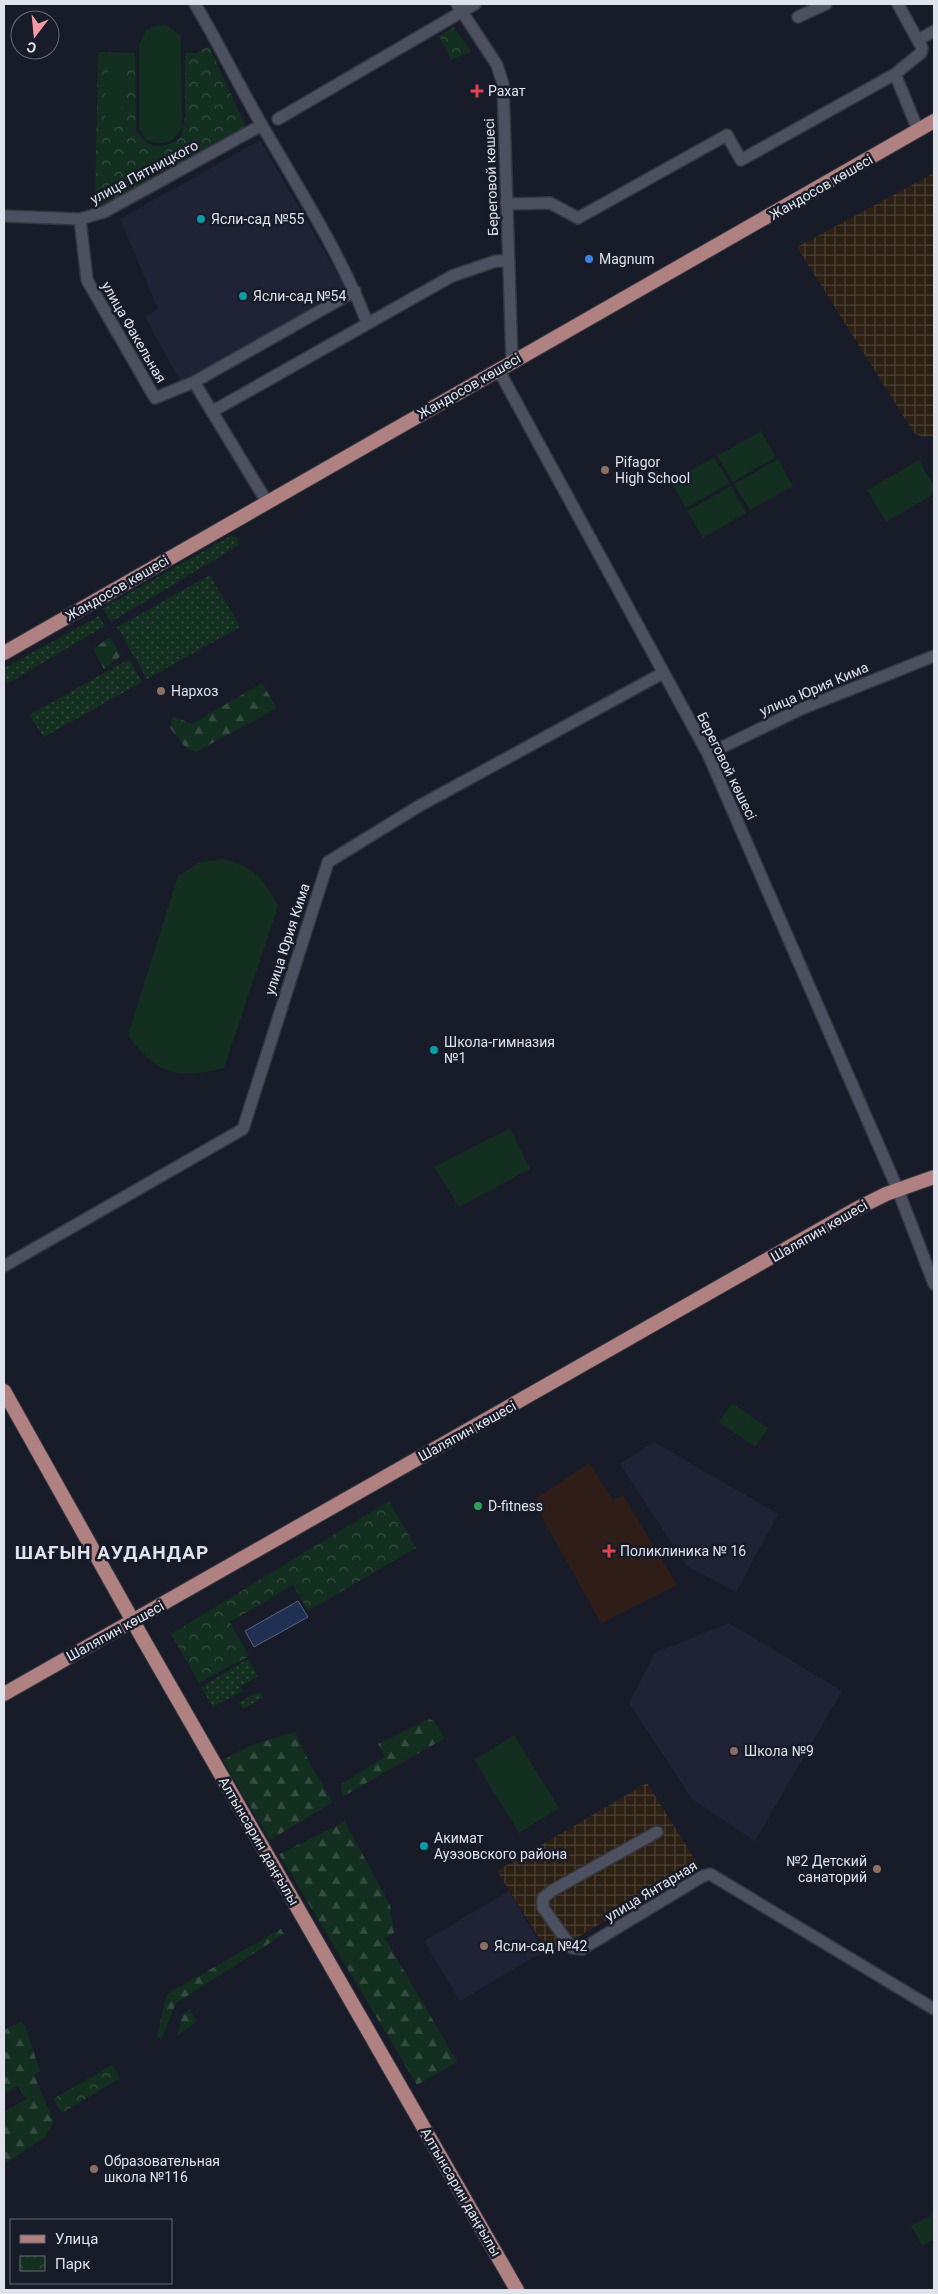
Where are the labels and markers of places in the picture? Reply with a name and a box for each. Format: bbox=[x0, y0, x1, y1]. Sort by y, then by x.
place label: Рахат bbox=[488, 83, 526, 99]
marker: Рахат bbox=[470, 84, 484, 98]
place label: Ясли-сад №55 bbox=[211, 211, 304, 227]
marker: Ясли-сад №55 bbox=[195, 213, 207, 225]
place label: Magnum bbox=[599, 251, 654, 267]
marker: Magnum bbox=[583, 253, 595, 265]
place label: Ясли-сад №54 bbox=[253, 288, 346, 304]
marker: Ясли-сад №54 bbox=[237, 290, 249, 302]
place label: Pifagor High School bbox=[615, 454, 690, 486]
marker: Pifagor High School bbox=[599, 464, 611, 476]
place label: Нархоз bbox=[171, 683, 218, 699]
marker: Нархоз bbox=[155, 685, 167, 697]
place label: Школа-гимназия №1 bbox=[444, 1034, 555, 1066]
marker: Школа-гимназия №1 bbox=[428, 1044, 440, 1056]
place label: D-fitness bbox=[488, 1498, 543, 1514]
marker: D-fitness bbox=[472, 1500, 484, 1512]
place label: Поликлиника № 16 bbox=[620, 1543, 746, 1559]
marker: Поликлиника № 16 bbox=[602, 1544, 616, 1558]
place label: Школа №9 bbox=[744, 1743, 814, 1759]
marker: Школа №9 bbox=[728, 1745, 740, 1757]
place label: Акимат Ауэзовского района bbox=[434, 1830, 567, 1862]
marker: Акимат Ауэзовского района bbox=[418, 1840, 430, 1852]
place label: №2 Детский санаторий bbox=[786, 1853, 867, 1885]
marker: №2 Детский санаторий bbox=[871, 1863, 883, 1875]
place label: Ясли-сад №42 bbox=[494, 1938, 587, 1954]
marker: Ясли-сад №42 bbox=[478, 1940, 490, 1952]
place label: Образовательная школа №116 bbox=[104, 2153, 220, 2185]
marker: Образовательная школа №116 bbox=[88, 2163, 100, 2175]

